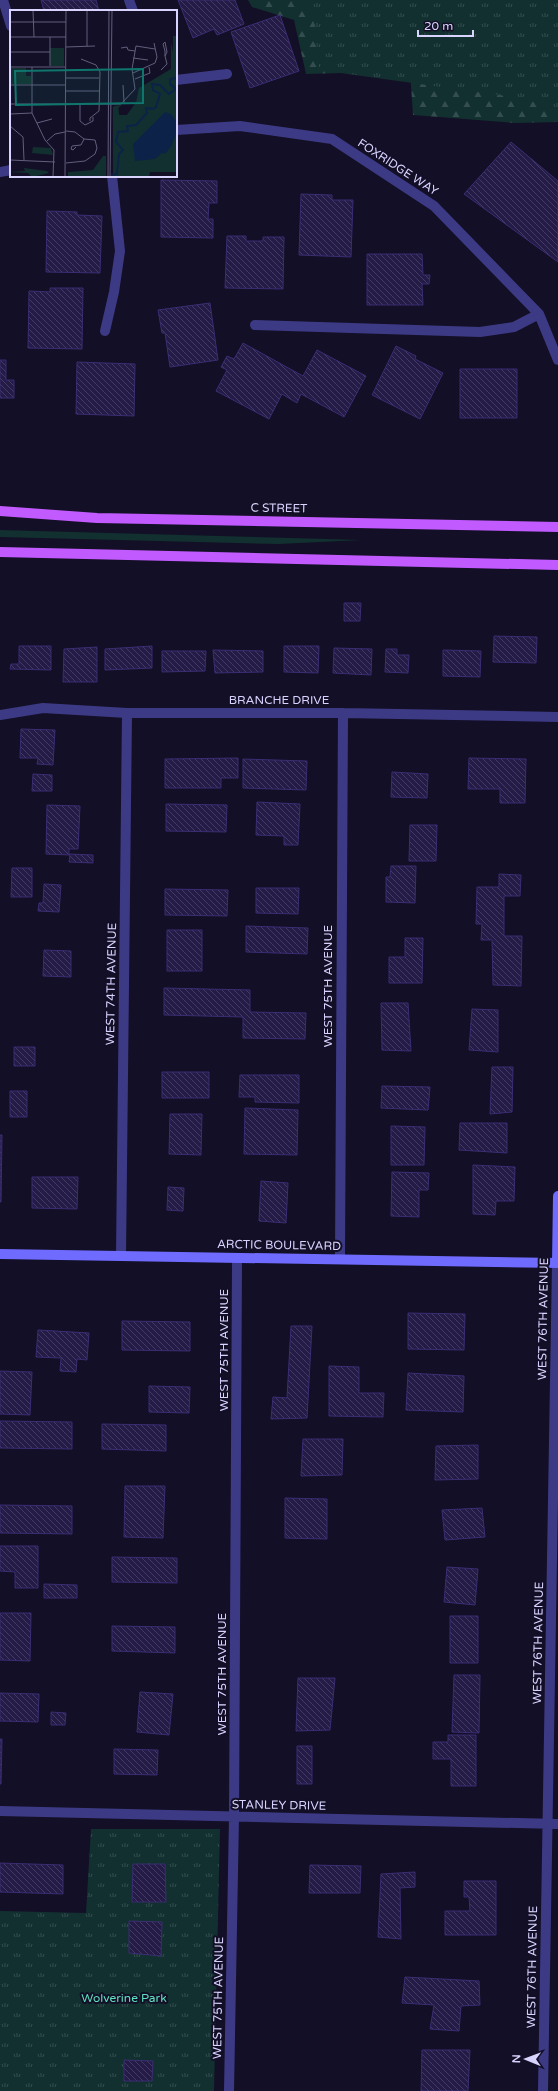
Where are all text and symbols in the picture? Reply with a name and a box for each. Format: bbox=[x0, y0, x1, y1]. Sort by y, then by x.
inset map bbox=[10, 10, 177, 177]
scale bar bbox=[418, 12, 473, 38]
text: 20 m bbox=[424, 19, 453, 33]
street label: FOXRIDGE WAY bbox=[355, 136, 441, 198]
street label: C STREET bbox=[250, 501, 308, 516]
street label: BRANCHE DRIVE bbox=[229, 693, 330, 707]
street label: WEST 74TH AVENUE bbox=[103, 922, 119, 1045]
street label: WEST 75TH AVENUE bbox=[321, 924, 335, 1047]
street label: ARCTIC BOULEVARD bbox=[217, 1237, 341, 1253]
street label: WEST 76TH AVENUE bbox=[535, 1257, 551, 1380]
street label: WEST 75TH AVENUE bbox=[217, 1288, 231, 1411]
street label: WEST 76TH AVENUE bbox=[530, 1581, 546, 1704]
street label: WEST 75TH AVENUE bbox=[215, 1612, 229, 1735]
street label: STANLEY DRIVE bbox=[232, 1797, 327, 1813]
street label: WEST 76TH AVENUE bbox=[524, 1905, 540, 2028]
street label: WEST 75TH AVENUE bbox=[210, 1936, 226, 2059]
park label: Wolverine Park bbox=[81, 1991, 167, 2005]
north arrow bbox=[506, 2039, 546, 2079]
text: N bbox=[510, 2054, 523, 2063]

